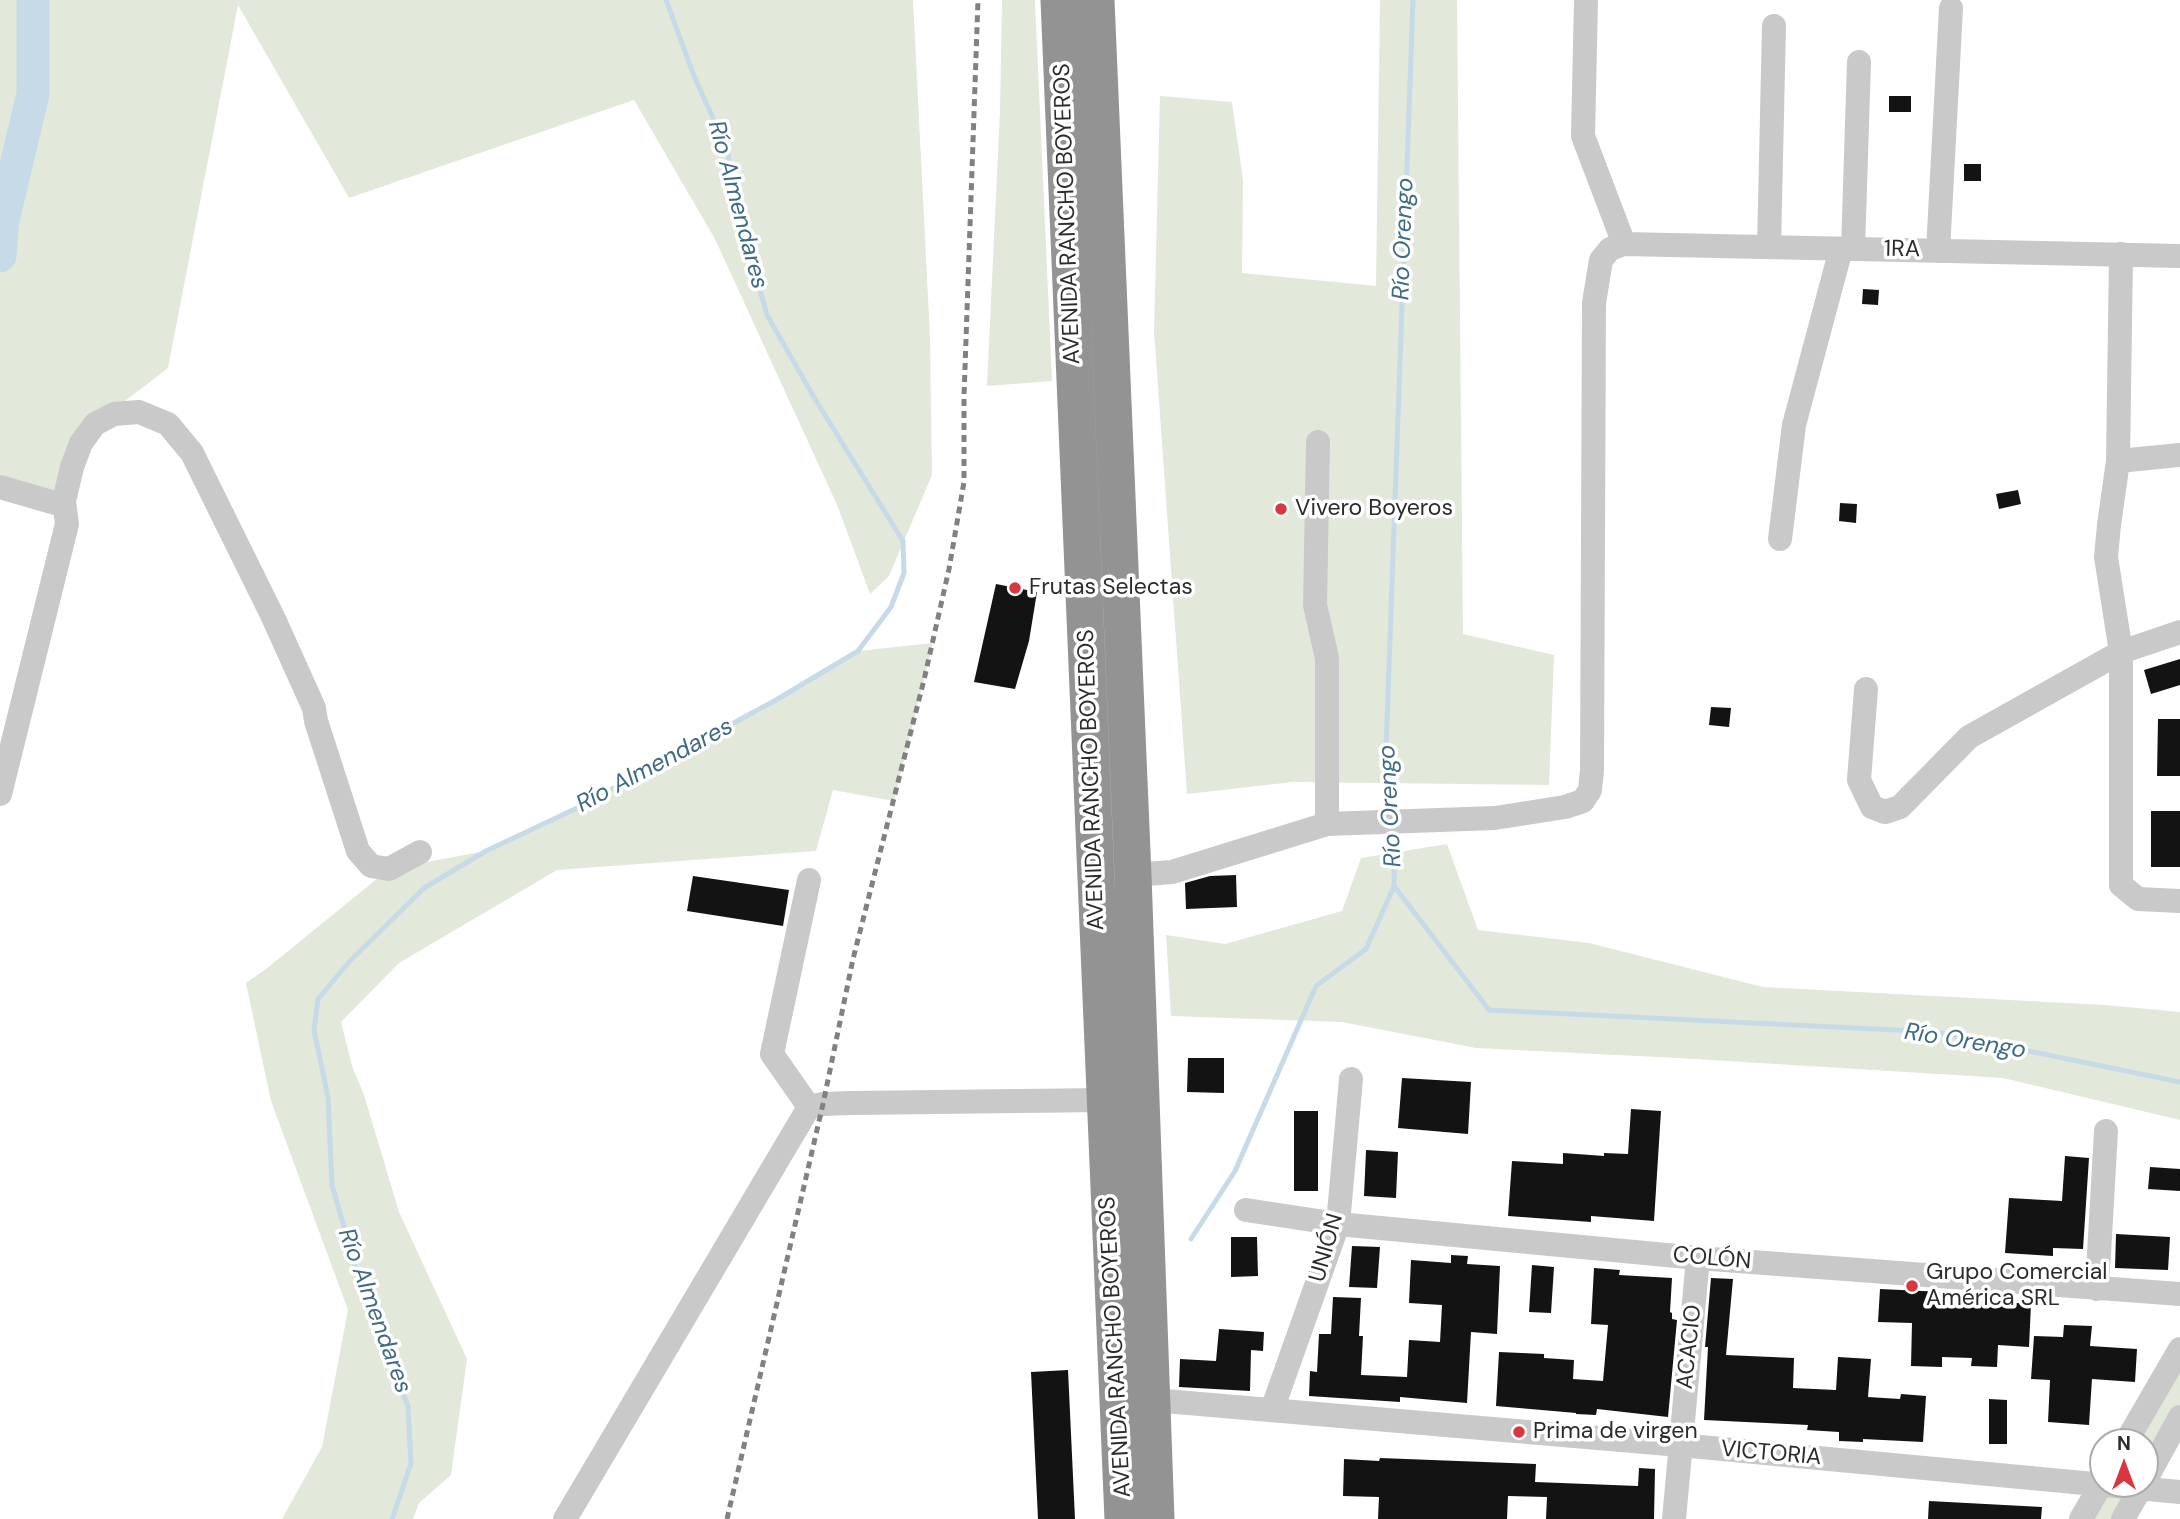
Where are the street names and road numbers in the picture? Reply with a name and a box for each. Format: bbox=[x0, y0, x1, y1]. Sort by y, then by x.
street label: AVENIDA RANCHO BOYEROS bbox=[1049, 63, 1087, 365]
street label: 1RA bbox=[1884, 236, 1920, 264]
street label: AVENIDA RANCHO BOYEROS bbox=[1073, 629, 1111, 931]
street label: AVENIDA RANCHO BOYEROS bbox=[1094, 1196, 1138, 1498]
street label: UNIÓN bbox=[1304, 1211, 1350, 1285]
street label: COLÓN bbox=[1672, 1242, 1752, 1276]
street label: ACACIO bbox=[1672, 1304, 1708, 1390]
street label: VICTORIA bbox=[1719, 1436, 1823, 1472]

